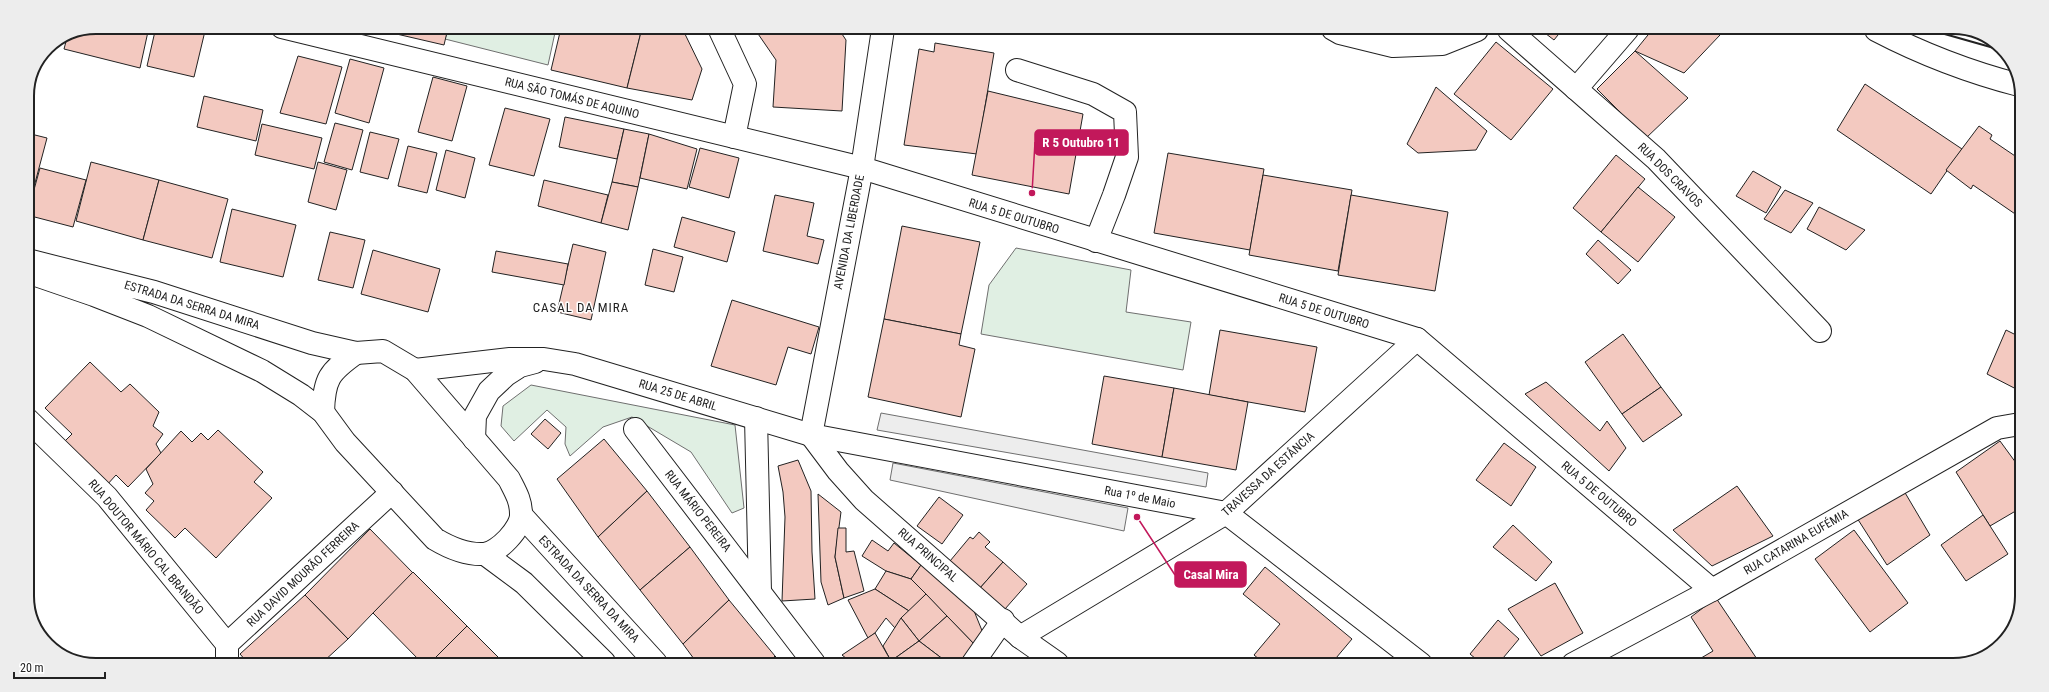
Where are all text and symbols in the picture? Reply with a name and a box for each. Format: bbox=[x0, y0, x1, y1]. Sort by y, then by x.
street label: RUA SÃO TOMÁS DE AQUINO bbox=[503, 73, 641, 121]
callout: R 5 Outubro 11 bbox=[1035, 130, 1128, 155]
text: R 5 Outubro 11 bbox=[1042, 135, 1120, 150]
street label: RUA DOS CRAVOS bbox=[1635, 140, 1705, 210]
street label: AVENIDA DA LIBERDADE bbox=[831, 174, 867, 290]
street label: RUA 5 DE OUTUBRO bbox=[967, 196, 1061, 236]
street label: ESTRADA DA SERRA DA MIRA bbox=[123, 278, 261, 332]
street label: RUA 5 DE OUTUBRO bbox=[1277, 291, 1371, 331]
district label: CASAL DA MIRA bbox=[533, 300, 629, 315]
street label: RUA 25 DE ABRIL bbox=[637, 376, 719, 414]
street label: TRAVESSA DA ESTÂNCIA bbox=[1218, 428, 1317, 519]
street label: RUA 5 DE OUTUBRO bbox=[1559, 458, 1639, 530]
street label: RUA MÁRIO PEREIRA bbox=[662, 467, 735, 554]
street label: RUA DOUTOR MÁRIO CAL BRANDÃO bbox=[85, 476, 208, 617]
street label: Rua 1º de Maio bbox=[1103, 483, 1177, 511]
street label: RUA CATARINA EUFÉMIA bbox=[1741, 505, 1851, 578]
street label: RUA DAVID MOURÃO FERREIRA bbox=[243, 517, 362, 630]
street label: RUA PRINCIPAL bbox=[895, 525, 961, 585]
street label: ESTRADA DA SERRA DA MIRA bbox=[536, 533, 642, 645]
callout: Casal Mira bbox=[1175, 562, 1246, 587]
text: Casal Mira bbox=[1183, 567, 1239, 582]
scale bar bbox=[14, 654, 105, 680]
text: 20 m bbox=[20, 661, 44, 675]

